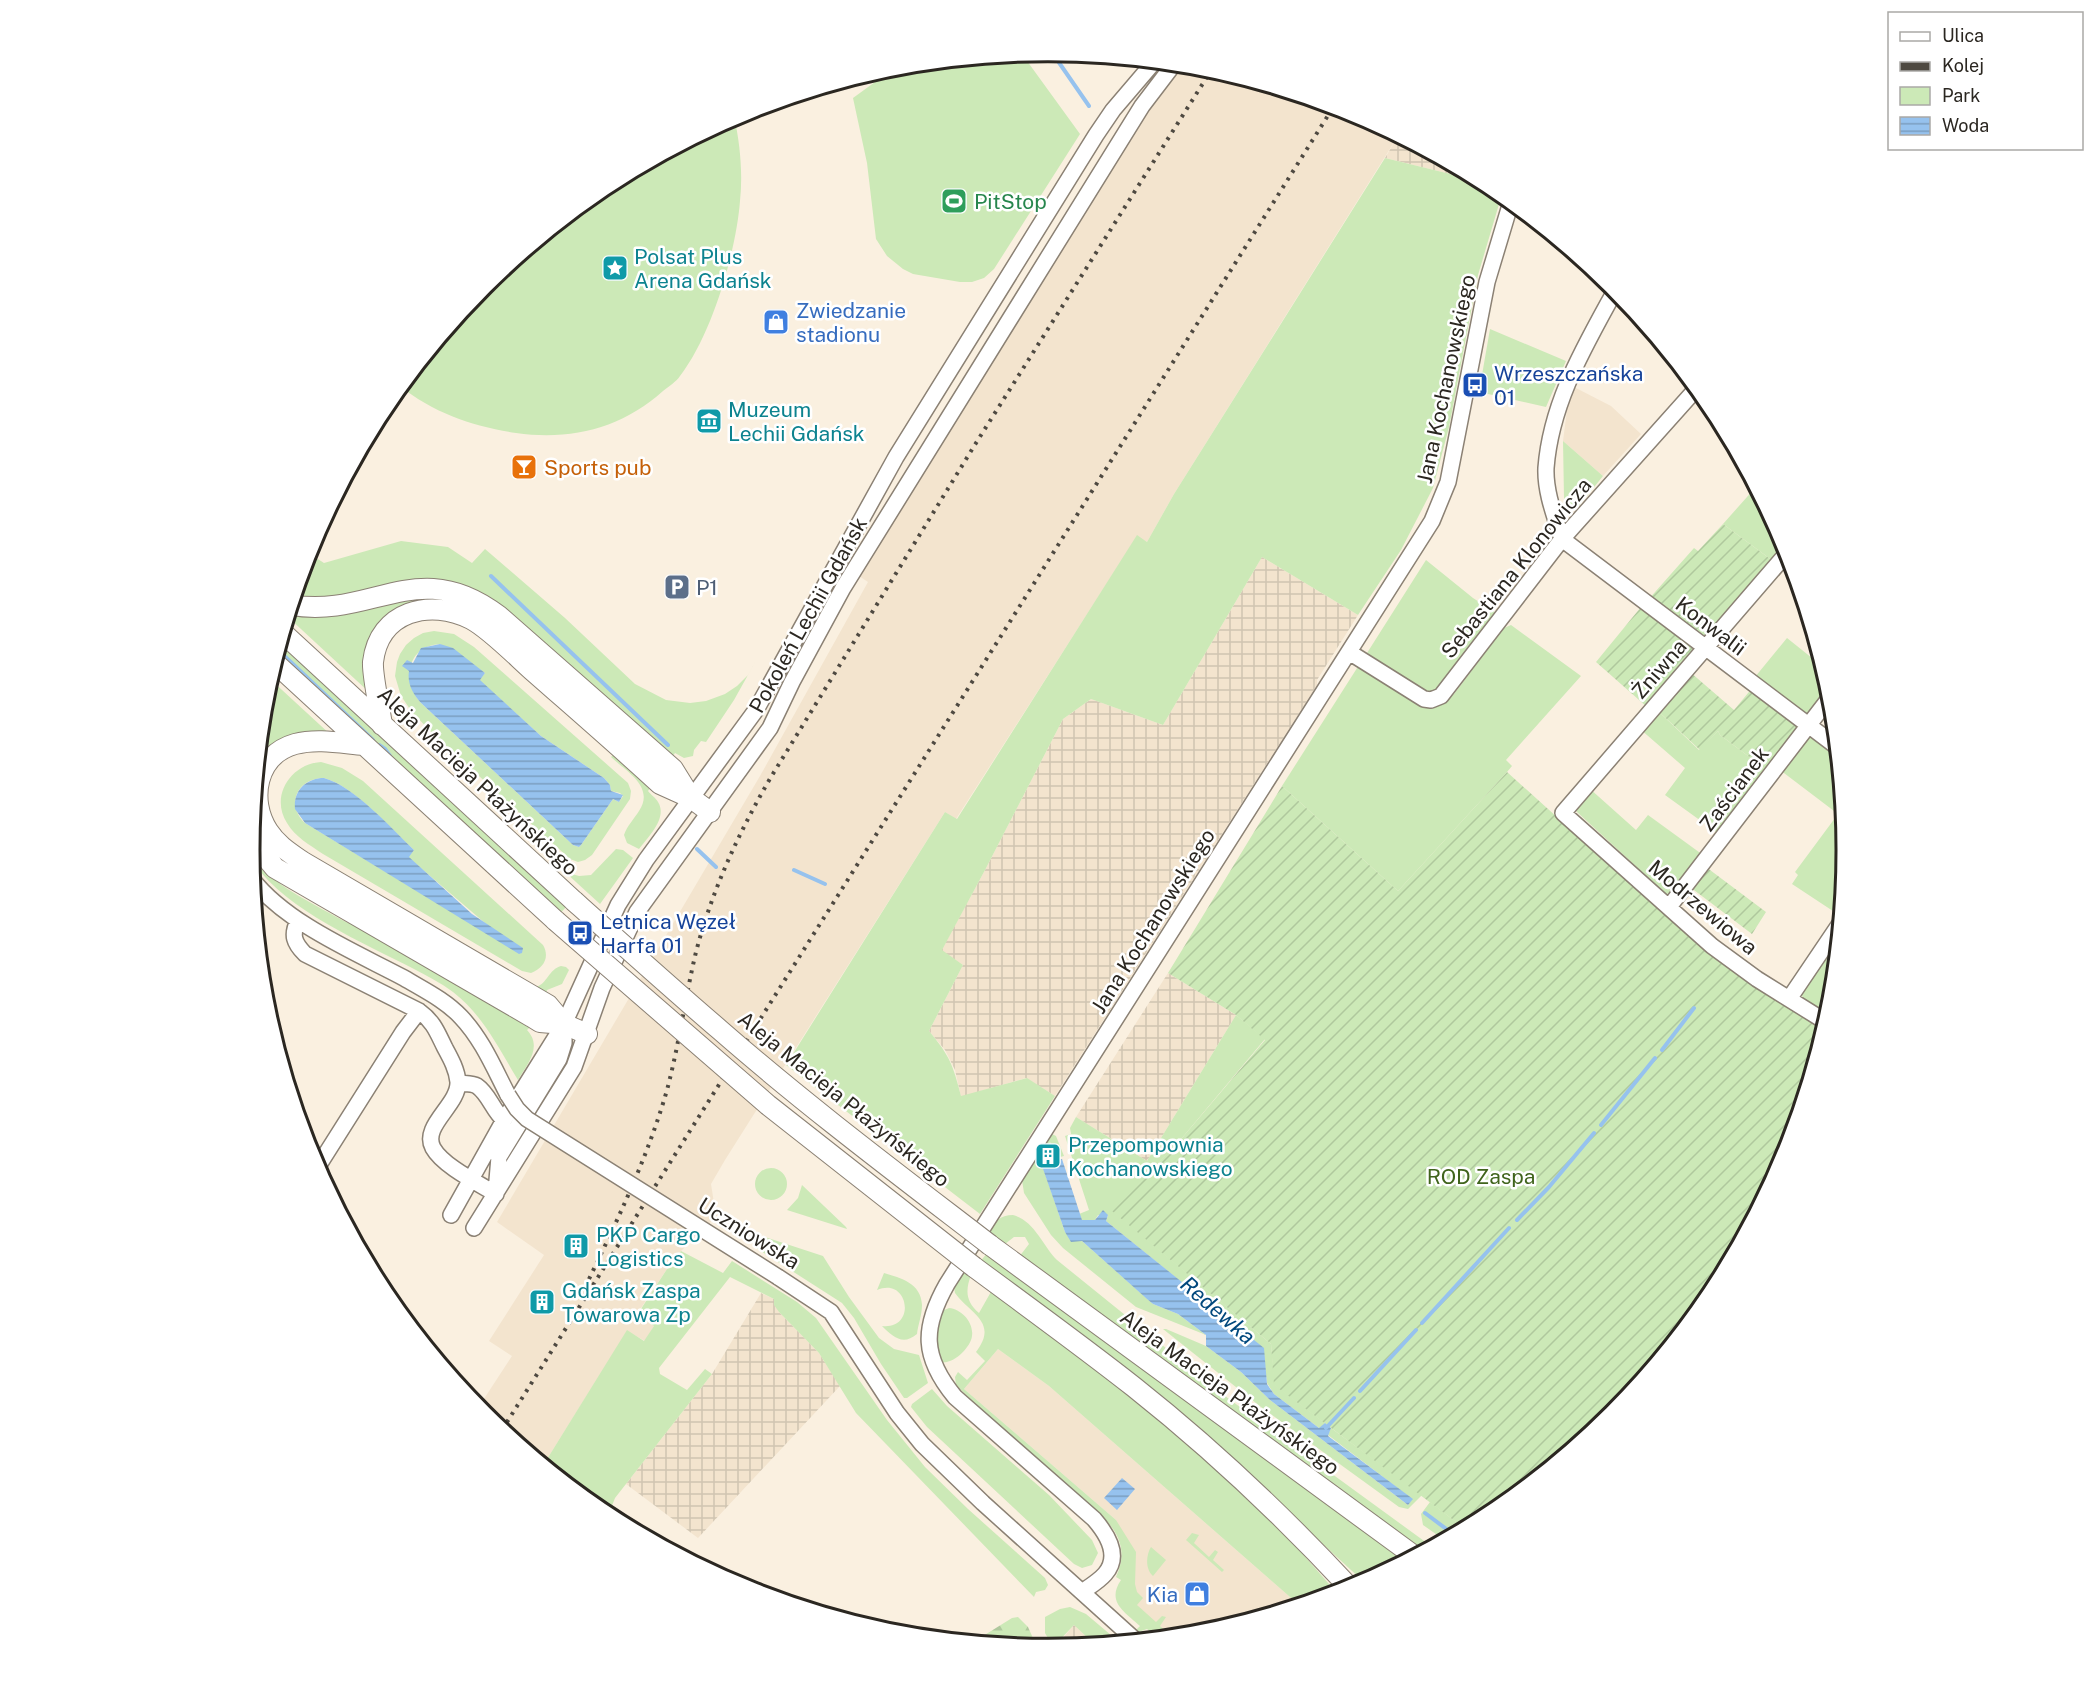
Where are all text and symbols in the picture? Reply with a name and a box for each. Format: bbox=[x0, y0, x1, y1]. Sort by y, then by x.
legend bbox=[1888, 12, 2083, 150]
text: Ulica bbox=[1942, 25, 1984, 46]
text: Kolej bbox=[1942, 55, 1984, 76]
text: Park bbox=[1942, 85, 1980, 106]
text: Woda bbox=[1942, 115, 1989, 136]
sports icon: PitStop bbox=[939, 186, 969, 216]
place label: PitStop bbox=[974, 189, 1047, 214]
place label: Polsat Plus Arena Gdańsk bbox=[634, 244, 772, 293]
place icon: Polsat Plus Arena Gdańsk bbox=[600, 253, 630, 283]
street label: Jana Kochanowskiego bbox=[1412, 272, 1480, 486]
place label: Zwiedzanie stadionu bbox=[796, 298, 906, 347]
shop icon: Zwiedzanie stadionu bbox=[761, 307, 791, 337]
place label: Wrzeszczańska 01 bbox=[1494, 361, 1643, 410]
bus stop icon: Wrzeszczańska 01 bbox=[1460, 370, 1490, 400]
place label: Muzeum Lechii Gdańsk bbox=[728, 397, 865, 446]
museum icon: Muzeum Lechii Gdańsk bbox=[694, 406, 724, 436]
bar icon: Sports pub bbox=[509, 452, 539, 482]
place label: Sports pub bbox=[544, 455, 651, 480]
street label: Sebastiana Klonowicza bbox=[1436, 473, 1596, 663]
street label: Pokoleń Lechii Gdańsk bbox=[744, 513, 872, 717]
parking icon: P1 bbox=[662, 572, 692, 602]
place label: P1 bbox=[696, 575, 718, 600]
street label: Konwalii bbox=[1671, 591, 1751, 661]
street label: Żniwna bbox=[1626, 634, 1692, 704]
street label: Aleja Macieja Płażyńskiego bbox=[373, 682, 583, 880]
street label: Zaścianek bbox=[1694, 742, 1774, 836]
street label: Jana Kochanowskiego bbox=[1086, 824, 1220, 1018]
street label: Modrzewiowa bbox=[1644, 854, 1762, 960]
place label: Letnica Węzeł Harfa 01 bbox=[600, 909, 736, 958]
bus stop icon: Letnica Węzeł Harfa 01 bbox=[565, 918, 595, 948]
street label: Aleja Macieja Płażyńskiego bbox=[733, 1006, 955, 1192]
place label: Przepompownia Kochanowskiego bbox=[1068, 1132, 1233, 1181]
building icon: Przepompownia Kochanowskiego bbox=[1033, 1141, 1063, 1171]
park label: ROD Zaspa bbox=[1427, 1164, 1535, 1189]
street label: Uczniowska bbox=[694, 1192, 804, 1274]
place label: PKP Cargo Logistics bbox=[596, 1222, 701, 1271]
building icon: PKP Cargo Logistics bbox=[561, 1231, 591, 1261]
water label: Redewka bbox=[1175, 1271, 1261, 1349]
place label: Gdańsk Zaspa Towarowa Zp bbox=[562, 1278, 701, 1327]
building icon: Gdańsk Zaspa Towarowa Zp bbox=[527, 1287, 557, 1317]
street label: Aleja Macieja Płażyńskiego bbox=[1116, 1304, 1344, 1480]
shop icon: Kia bbox=[1182, 1579, 1212, 1609]
place label: Kia bbox=[1147, 1582, 1178, 1607]

